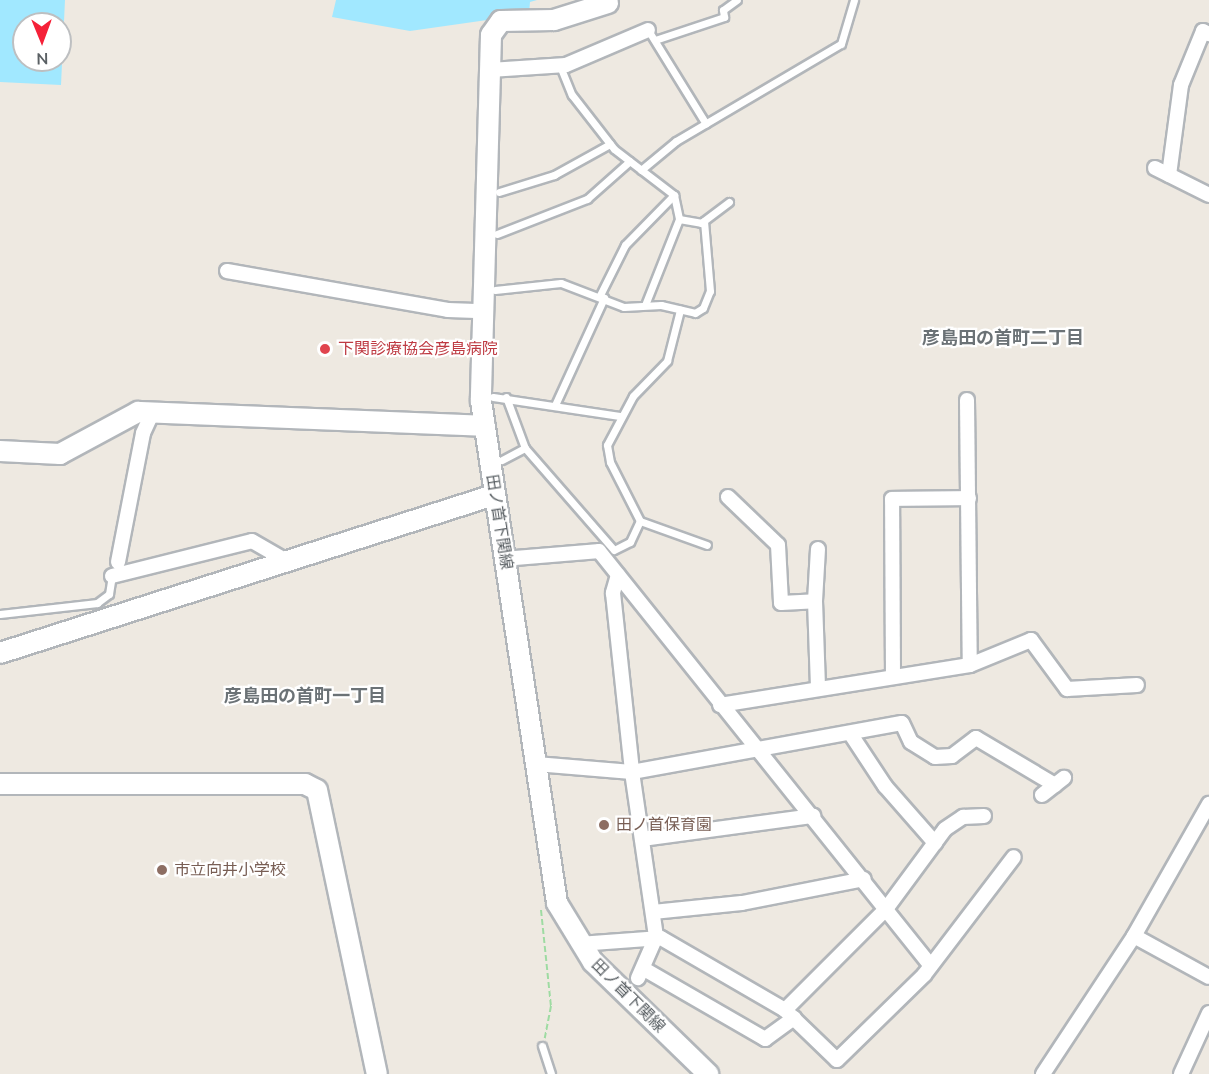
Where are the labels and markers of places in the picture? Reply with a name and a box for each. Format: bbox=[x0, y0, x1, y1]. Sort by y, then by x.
place label: 下関診療協会彦島病院 bbox=[338, 339, 498, 359]
marker: 下関診療協会彦島病院 bbox=[316, 340, 334, 358]
place label: 田ノ首保育園 bbox=[616, 815, 712, 835]
marker: 田ノ首保育園 bbox=[597, 818, 611, 832]
place label: 市立向井小学校 bbox=[174, 860, 286, 880]
marker: 市立向井小学校 bbox=[155, 863, 169, 877]

